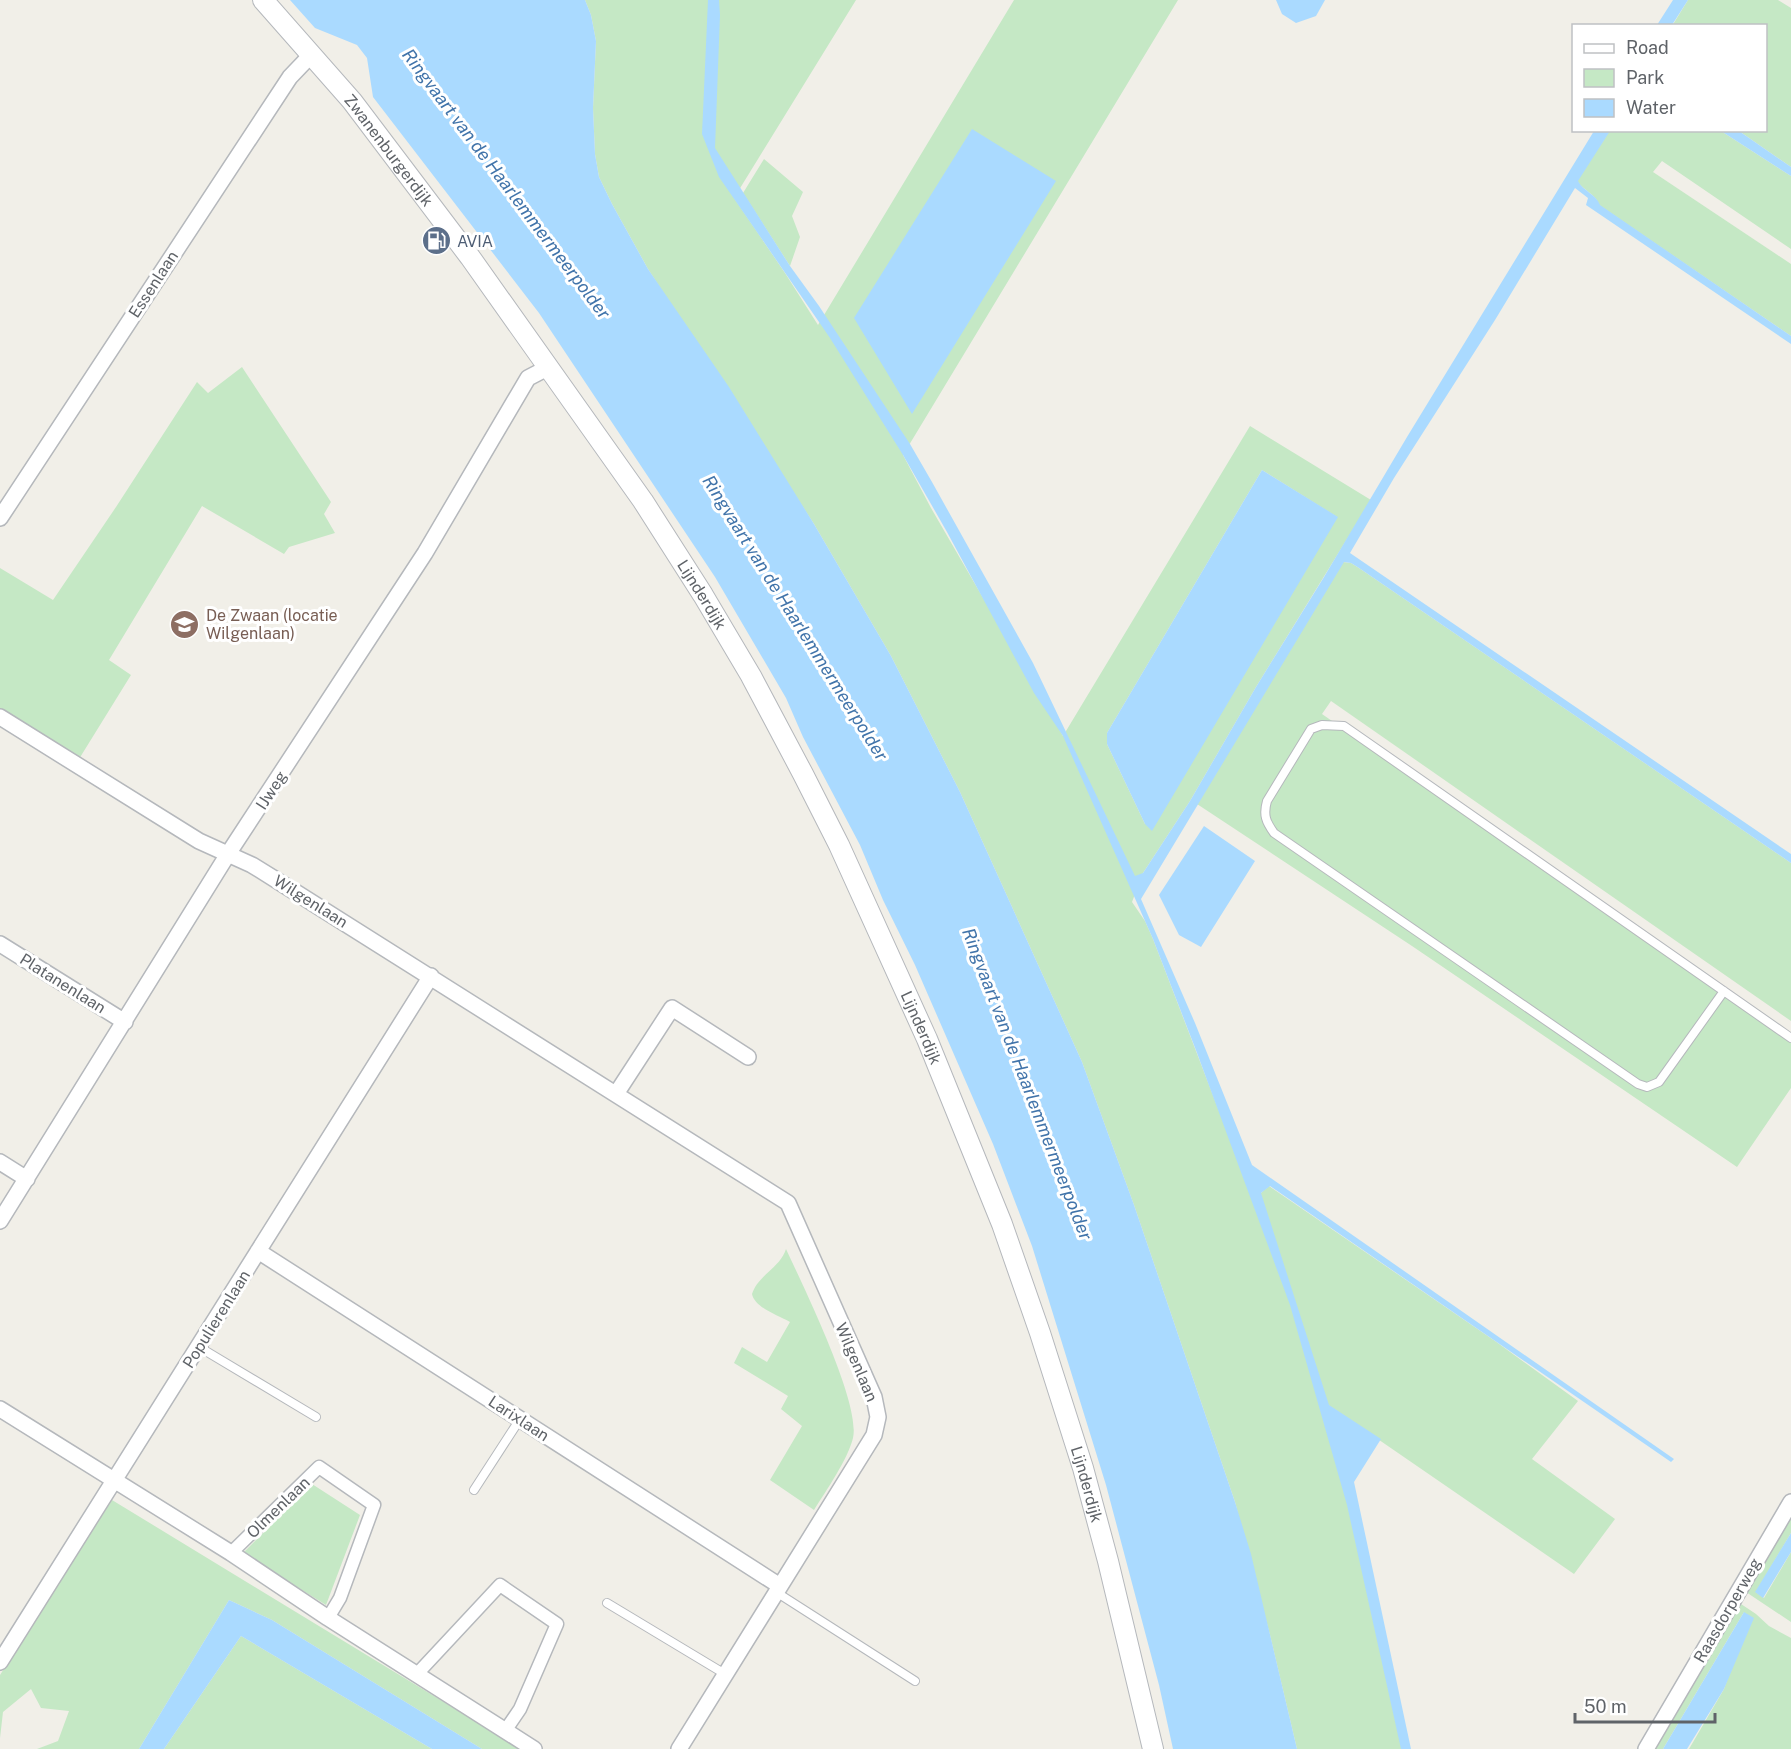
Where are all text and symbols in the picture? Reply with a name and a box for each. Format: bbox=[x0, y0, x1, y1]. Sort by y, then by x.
legend bbox=[1572, 24, 1767, 132]
text: Road bbox=[1626, 37, 1669, 58]
water label: Ringvaart van de Haarlemmermeerpolder bbox=[398, 45, 615, 323]
text: Park bbox=[1626, 67, 1664, 88]
street label: Zwanenburgerdijk bbox=[340, 90, 437, 210]
text: Water bbox=[1626, 97, 1676, 118]
fuel station icon: AVIA bbox=[420, 225, 452, 257]
place label: AVIA bbox=[457, 232, 493, 251]
street label: Essenlaan bbox=[125, 247, 182, 321]
water label: Ringvaart van de Haarlemmermeerpolder bbox=[698, 471, 893, 764]
street label: Lijnderdijk bbox=[673, 556, 730, 633]
place label: De Zwaan (locatie Wilgenlaan) bbox=[206, 606, 338, 643]
school or university icon: De Zwaan (locatie Wilgenlaan) bbox=[169, 608, 201, 640]
street label: IJweg bbox=[252, 767, 291, 813]
street label: Wilgenlaan bbox=[270, 871, 351, 932]
water label: Ringvaart van de Haarlemmermeerpolder bbox=[958, 925, 1097, 1243]
street label: Platanenlaan bbox=[16, 949, 109, 1017]
street label: Lijnderdijk bbox=[896, 988, 945, 1067]
street label: Populierenlaan bbox=[179, 1267, 254, 1372]
street label: Wilgenlaan bbox=[831, 1320, 882, 1405]
street label: Larixlaan bbox=[485, 1392, 553, 1445]
street label: Lijnderdijk bbox=[1067, 1444, 1106, 1525]
street label: Olmenlaan bbox=[243, 1473, 314, 1542]
street label: Raasdorperweg bbox=[1690, 1555, 1765, 1666]
scale bar bbox=[1575, 1686, 1714, 1724]
text: 50 m bbox=[1584, 1696, 1627, 1717]

